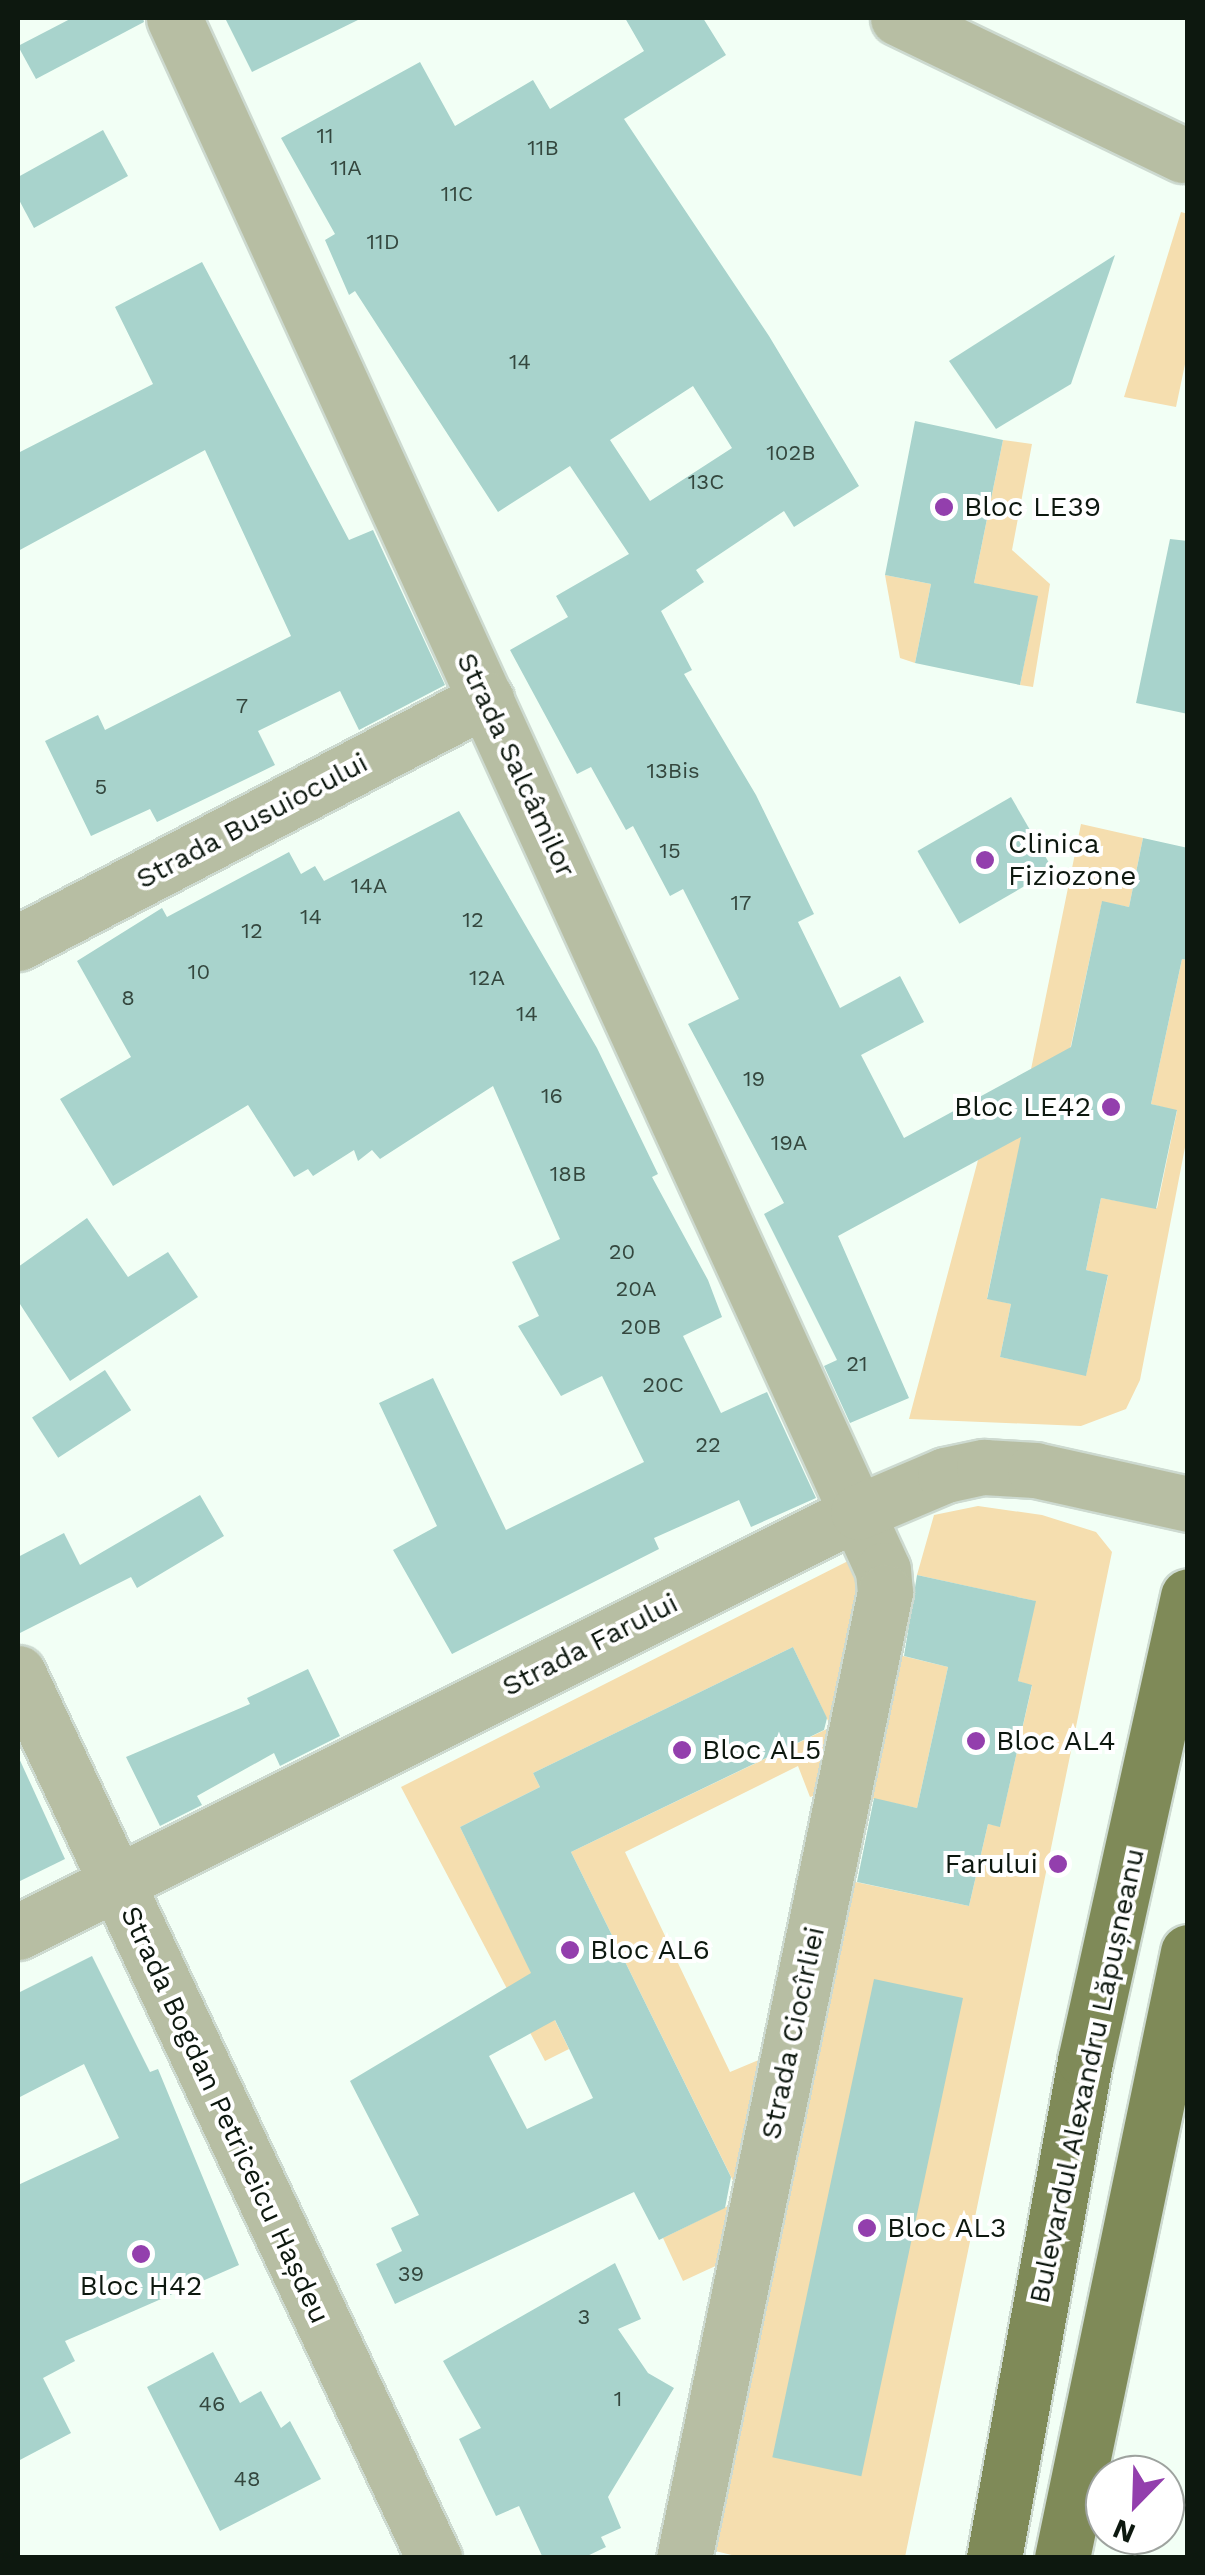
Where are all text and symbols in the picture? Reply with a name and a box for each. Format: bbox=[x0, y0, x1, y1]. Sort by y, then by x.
house number: 11 bbox=[316, 123, 334, 149]
house number: 11B bbox=[527, 135, 559, 161]
house number: 11A bbox=[330, 155, 362, 181]
house number: 11C bbox=[441, 181, 473, 207]
house number: 11D bbox=[366, 229, 400, 255]
house number: 14 bbox=[509, 349, 531, 375]
house number: 102B bbox=[766, 440, 816, 466]
house number: 13C bbox=[688, 469, 724, 495]
place label: Bloc LE39 bbox=[964, 490, 1101, 524]
marker: Bloc LE39 bbox=[933, 496, 955, 518]
street label: Strada Salcâmilor bbox=[449, 647, 583, 883]
house number: 7 bbox=[236, 693, 248, 719]
street label: Strada Busuiocului bbox=[130, 746, 374, 896]
house number: 13Bis bbox=[646, 758, 700, 784]
house number: 5 bbox=[95, 774, 107, 800]
place label: Clinica Fiziozone bbox=[1008, 827, 1137, 893]
house number: 15 bbox=[659, 838, 681, 864]
marker: Clinica Fiziozone bbox=[972, 847, 998, 873]
house number: 14A bbox=[351, 873, 387, 899]
house number: 17 bbox=[731, 890, 751, 916]
house number: 14 bbox=[300, 904, 322, 930]
house number: 12 bbox=[462, 907, 484, 933]
house number: 12 bbox=[241, 918, 263, 944]
house number: 10 bbox=[188, 959, 210, 985]
house number: 12A bbox=[469, 965, 505, 991]
house number: 8 bbox=[121, 985, 135, 1011]
house number: 14 bbox=[516, 1001, 538, 1027]
house number: 19 bbox=[743, 1066, 765, 1092]
house number: 16 bbox=[541, 1083, 563, 1109]
place label: Bloc LE42 bbox=[954, 1090, 1091, 1124]
marker: Bloc LE42 bbox=[1100, 1096, 1122, 1118]
house number: 19A bbox=[771, 1130, 807, 1156]
house number: 18B bbox=[550, 1161, 586, 1187]
house number: 20 bbox=[609, 1239, 635, 1265]
house number: 20A bbox=[615, 1276, 657, 1302]
house number: 20B bbox=[621, 1314, 661, 1340]
house number: 21 bbox=[846, 1351, 868, 1377]
house number: 20C bbox=[642, 1372, 684, 1398]
house number: 22 bbox=[695, 1432, 721, 1458]
street label: Strada Farului bbox=[496, 1586, 684, 1704]
place label: Bloc AL4 bbox=[996, 1724, 1117, 1758]
marker: Bloc AL4 bbox=[965, 1730, 987, 1752]
place label: Bloc AL5 bbox=[702, 1733, 822, 1767]
marker: Bloc AL5 bbox=[671, 1739, 693, 1761]
street label: Bulevardul Alexandru Lăpușneanu bbox=[1022, 1844, 1152, 2308]
place label: Farului bbox=[945, 1847, 1038, 1881]
marker: Farului bbox=[1047, 1853, 1069, 1875]
street label: Strada Bogdan Petriceicu Hașdeu bbox=[113, 1901, 337, 2329]
street label: Strada Ciocîrliei bbox=[754, 1923, 832, 2143]
place label: Bloc AL6 bbox=[590, 1933, 711, 1967]
marker: Bloc AL6 bbox=[559, 1939, 581, 1961]
place label: Bloc AL3 bbox=[887, 2211, 1007, 2245]
marker: Bloc AL3 bbox=[856, 2217, 878, 2239]
marker: Bloc H42 bbox=[130, 2243, 152, 2265]
house number: 39 bbox=[398, 2261, 424, 2287]
place label: Bloc H42 bbox=[80, 2269, 202, 2303]
house number: 3 bbox=[578, 2304, 590, 2330]
house number: 1 bbox=[614, 2386, 622, 2412]
house number: 46 bbox=[199, 2391, 225, 2417]
north arrow bbox=[1085, 2455, 1185, 2555]
house number: 48 bbox=[234, 2466, 260, 2492]
text: N bbox=[1108, 2512, 1140, 2550]

